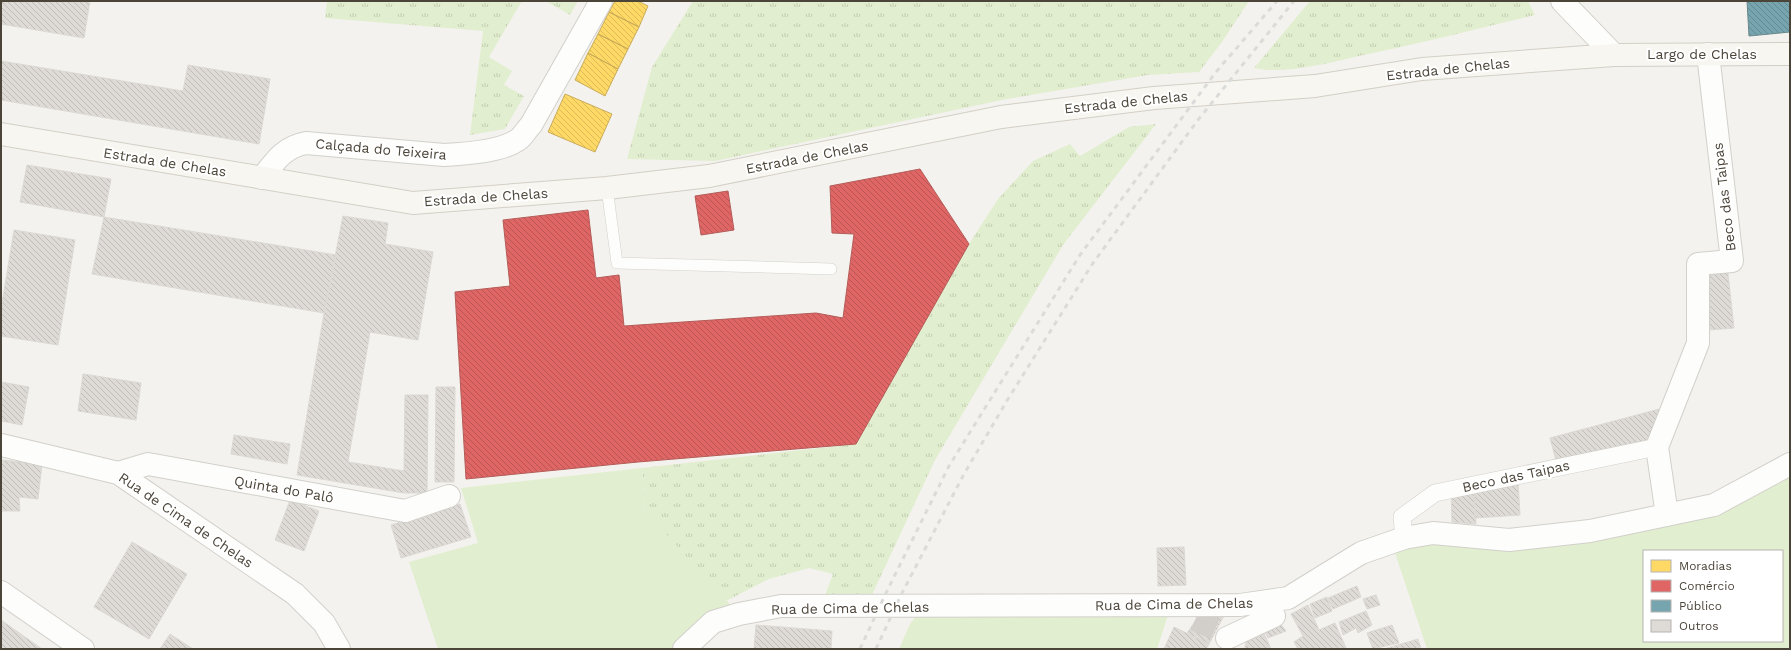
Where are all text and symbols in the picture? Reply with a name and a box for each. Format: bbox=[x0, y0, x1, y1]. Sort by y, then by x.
street label: Largo de Chelas bbox=[1647, 46, 1757, 62]
street label: Estrada de Chelas bbox=[1385, 55, 1511, 83]
street label: Estrada de Chelas bbox=[1063, 88, 1189, 116]
street label: Calçada do Teixeira bbox=[315, 135, 447, 163]
street label: Estrada de Chelas bbox=[744, 137, 870, 177]
street label: Beco das Taipas bbox=[1709, 142, 1739, 252]
street label: Estrada de Chelas bbox=[102, 144, 228, 180]
street label: Estrada de Chelas bbox=[423, 185, 549, 209]
street label: Beco das Taipas bbox=[1461, 457, 1571, 495]
street label: Rua de Cima de Chelas bbox=[116, 469, 256, 571]
street label: Quinta do Palô bbox=[233, 472, 335, 506]
legend bbox=[1643, 550, 1783, 642]
text: Moradias bbox=[1679, 559, 1732, 573]
text: Comércio bbox=[1679, 579, 1735, 593]
street label: Rua de Cima de Chelas bbox=[1095, 595, 1253, 613]
street label: Rua de Cima de Chelas bbox=[771, 599, 929, 617]
text: Público bbox=[1679, 599, 1722, 613]
text: Outros bbox=[1679, 619, 1719, 633]

